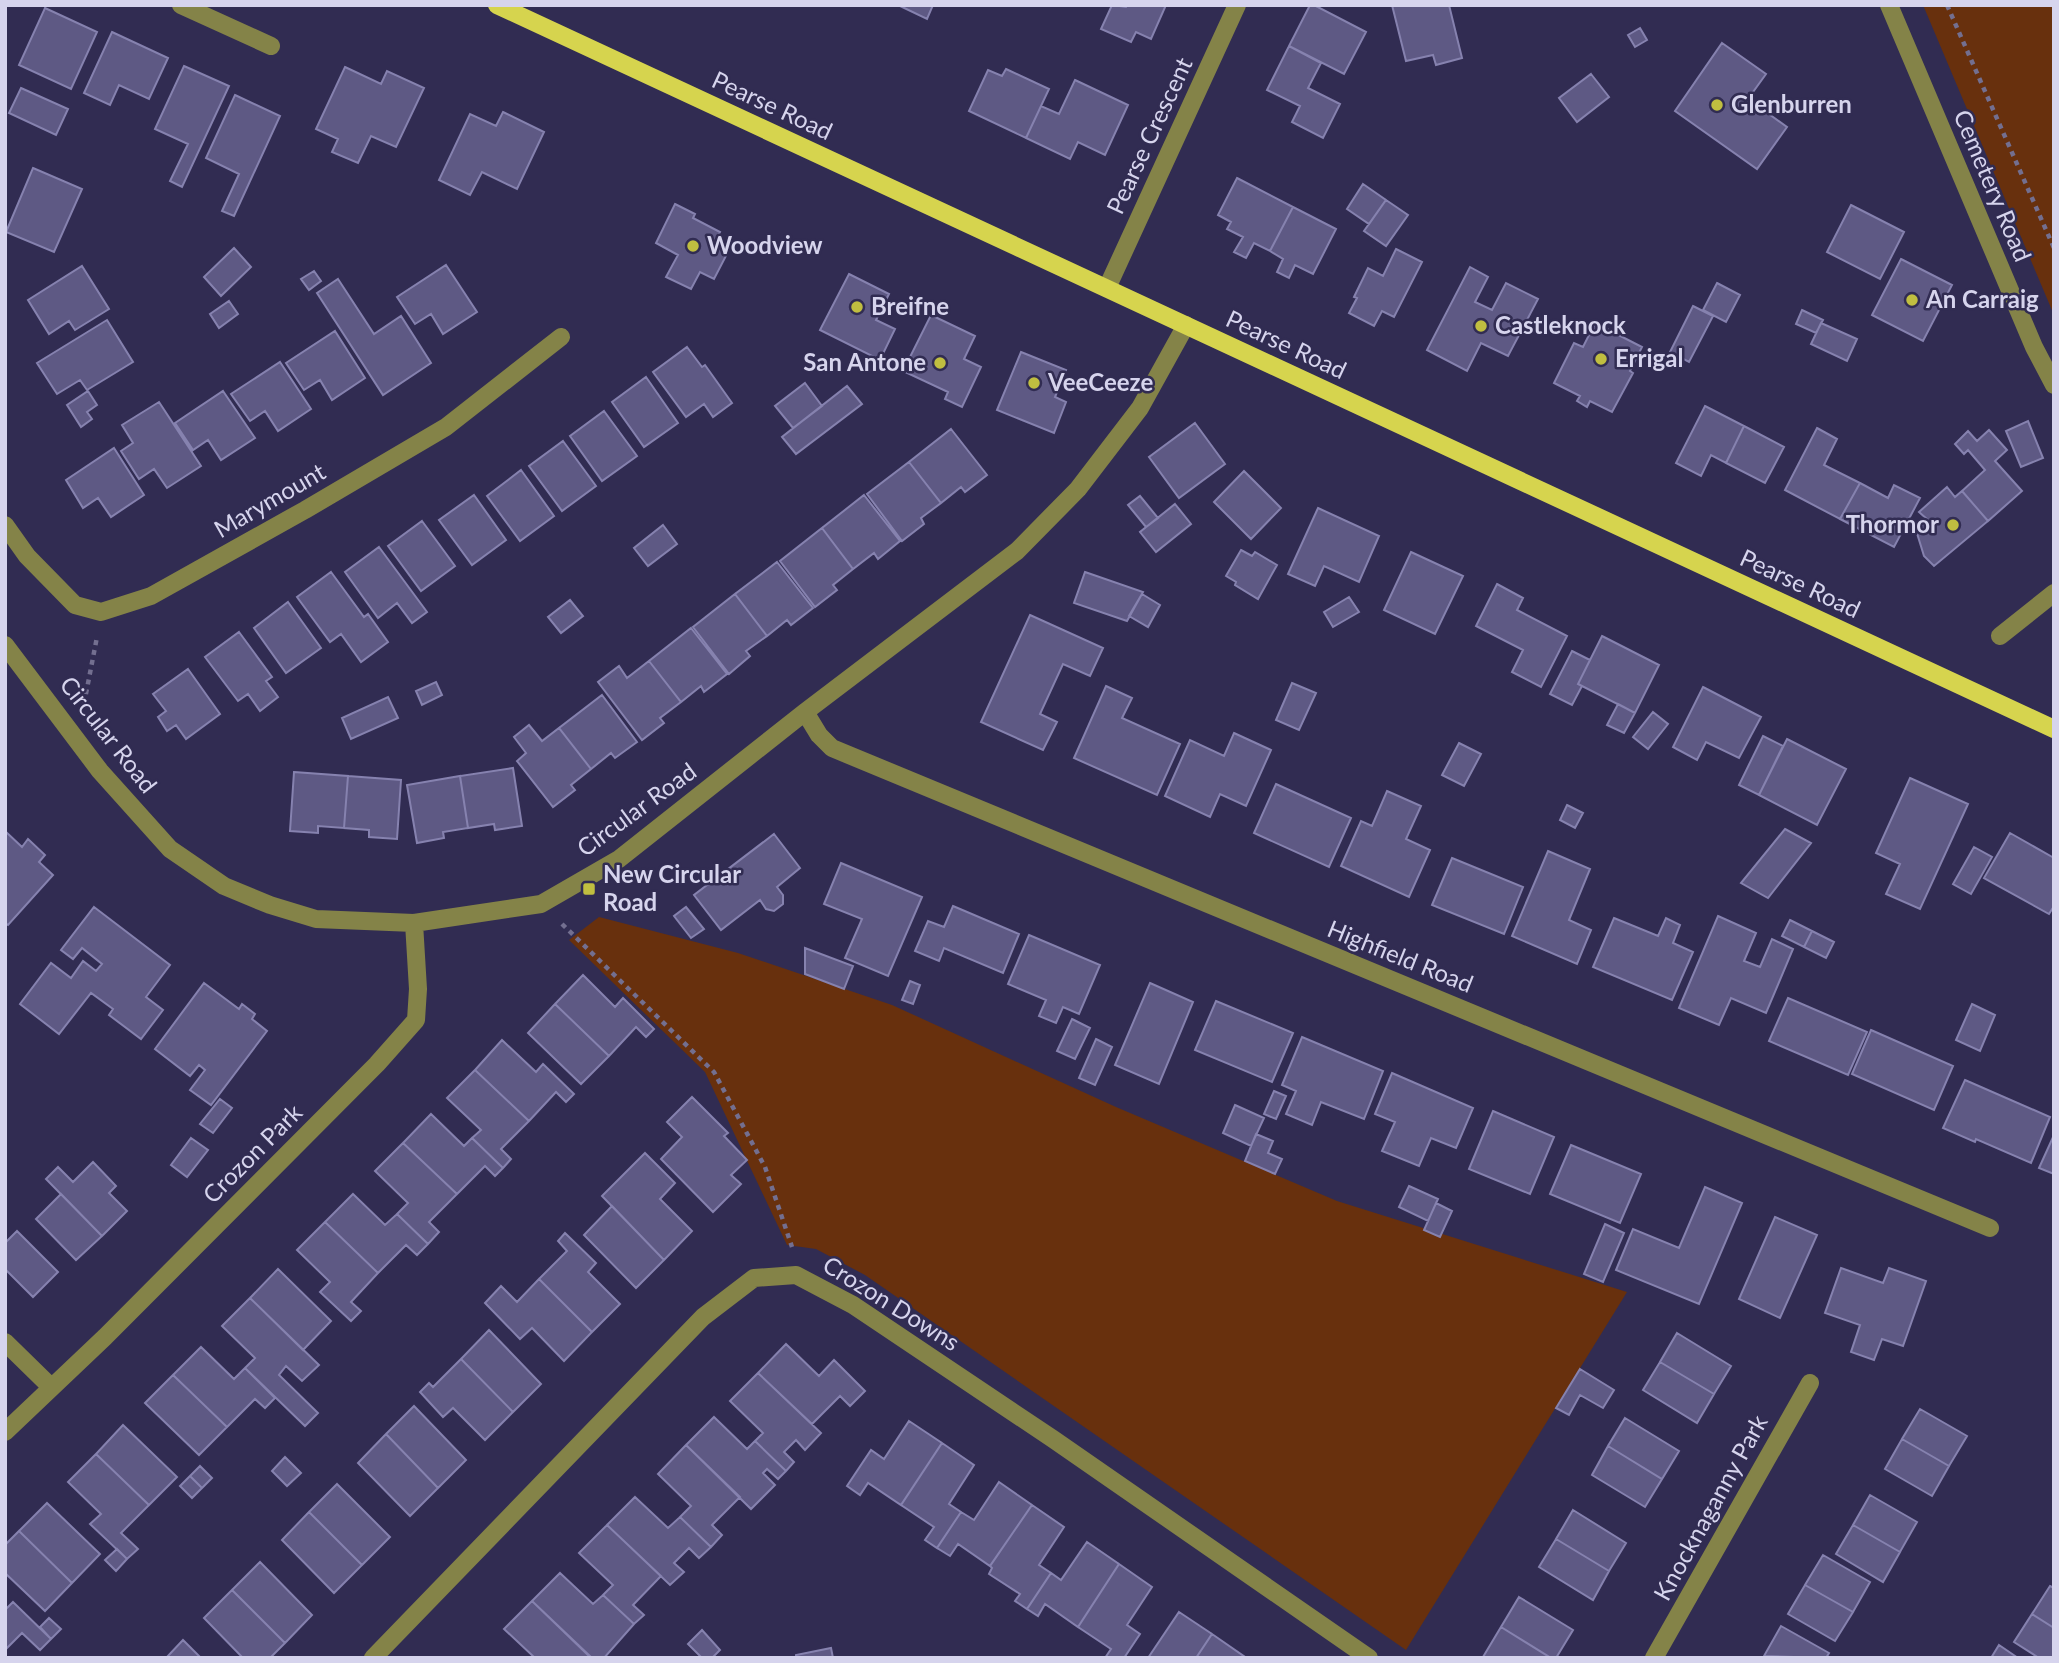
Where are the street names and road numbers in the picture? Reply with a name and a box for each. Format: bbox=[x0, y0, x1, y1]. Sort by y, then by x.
street label: Pearse Crescent bbox=[1100, 52, 1198, 218]
street label: Pearse Road bbox=[708, 64, 837, 145]
street label: Cemetery Road bbox=[1948, 105, 2038, 266]
street label: Pearse Road bbox=[1222, 303, 1351, 384]
street label: Marymount bbox=[209, 456, 330, 543]
street label: Pearse Road bbox=[1736, 542, 1865, 623]
street label: Circular Road bbox=[55, 670, 164, 798]
street label: Circular Road bbox=[571, 756, 701, 862]
street label: Highfield Road bbox=[1324, 913, 1478, 998]
street label: Crozon Park bbox=[196, 1097, 308, 1209]
street label: Crozon Downs bbox=[818, 1249, 965, 1356]
street label: Knocknaganny Park bbox=[1647, 1409, 1773, 1605]

